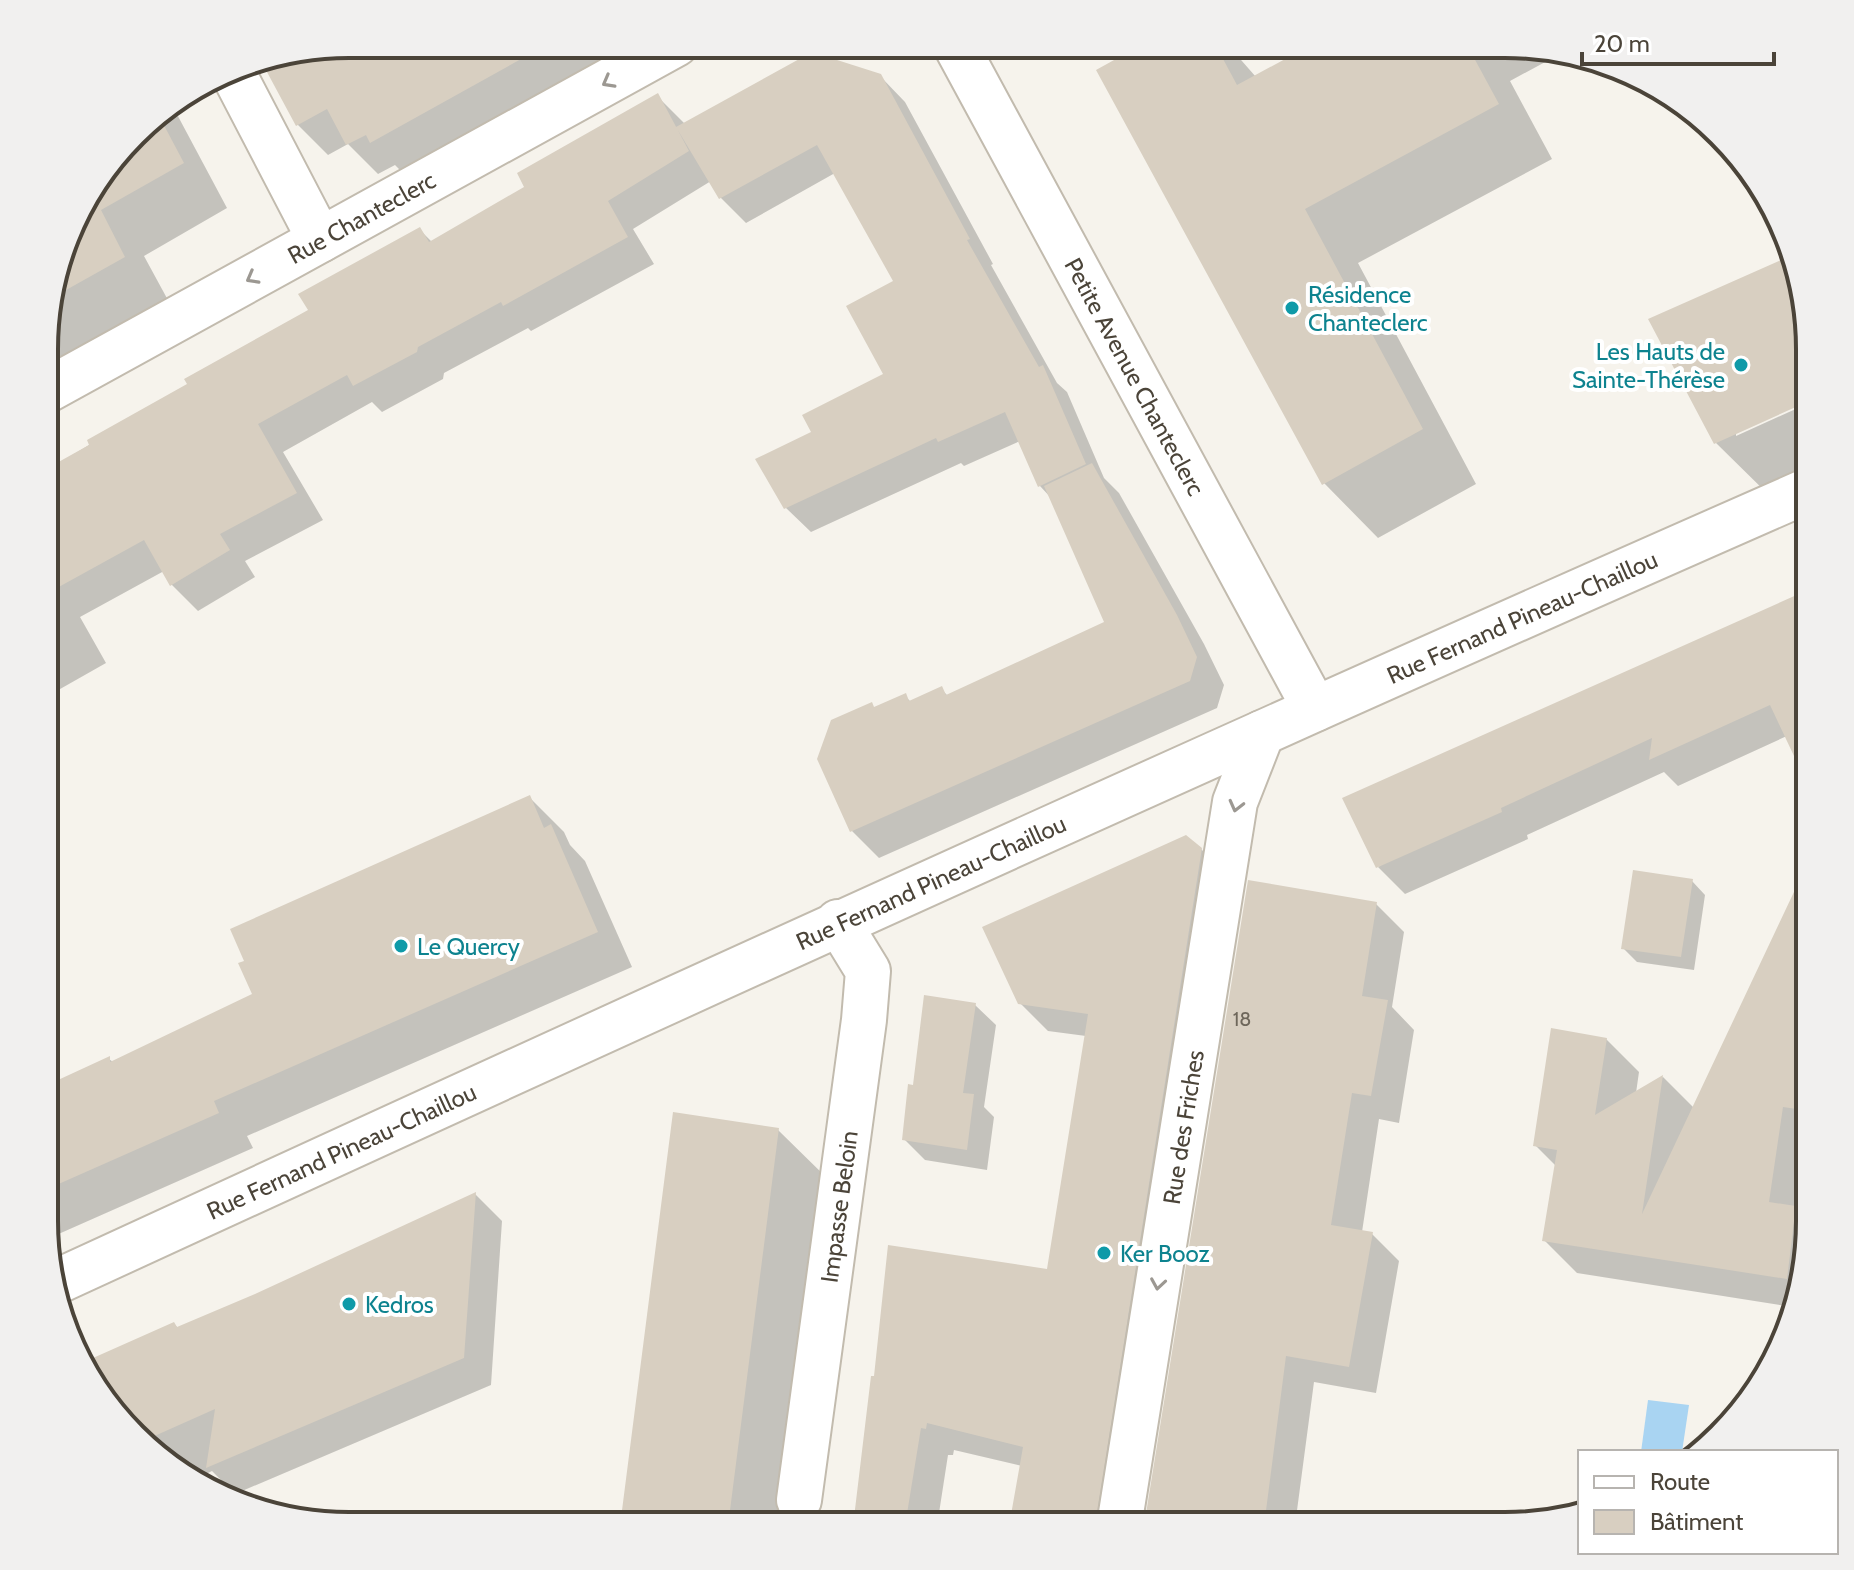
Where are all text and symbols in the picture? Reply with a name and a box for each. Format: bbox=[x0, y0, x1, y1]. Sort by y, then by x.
scale bar bbox=[1582, 16, 1774, 66]
text: 20 m bbox=[1594, 29, 1650, 58]
one-way arrow bbox=[602, 72, 616, 88]
street label: Rue Chanteclerc bbox=[282, 165, 440, 270]
street label: Petite Avenue Chanteclerc bbox=[1059, 253, 1211, 500]
one-way arrow bbox=[246, 268, 260, 284]
place label: Résidence Chanteclerc bbox=[1308, 280, 1428, 337]
marker: Résidence Chanteclerc bbox=[1283, 299, 1301, 317]
place label: Les Hauts de Sainte-Thérèse bbox=[1572, 337, 1725, 394]
marker: Les Hauts de Sainte-Thérèse bbox=[1732, 356, 1750, 374]
street label: Rue Fernand Pineau-Chaillou bbox=[1382, 544, 1662, 690]
one-way arrow bbox=[1228, 799, 1245, 813]
street label: Rue Fernand Pineau-Chaillou bbox=[791, 808, 1070, 956]
place label: Le Quercy bbox=[417, 932, 520, 961]
marker: Le Quercy bbox=[392, 937, 410, 955]
house number: 18 bbox=[1233, 1007, 1251, 1031]
street label: Rue des Friches bbox=[1156, 1048, 1210, 1206]
street label: Rue Fernand Pineau-Chaillou bbox=[202, 1077, 480, 1225]
street label: Impasse Beloin bbox=[814, 1129, 863, 1285]
place label: Ker Booz bbox=[1120, 1239, 1210, 1268]
marker: Ker Booz bbox=[1095, 1244, 1113, 1262]
one-way arrow bbox=[1150, 1277, 1167, 1291]
place label: Kedros bbox=[365, 1290, 434, 1319]
marker: Kedros bbox=[340, 1295, 358, 1313]
legend bbox=[1578, 1450, 1838, 1554]
text: Route bbox=[1650, 1467, 1710, 1496]
text: Bâtiment bbox=[1650, 1507, 1743, 1536]

